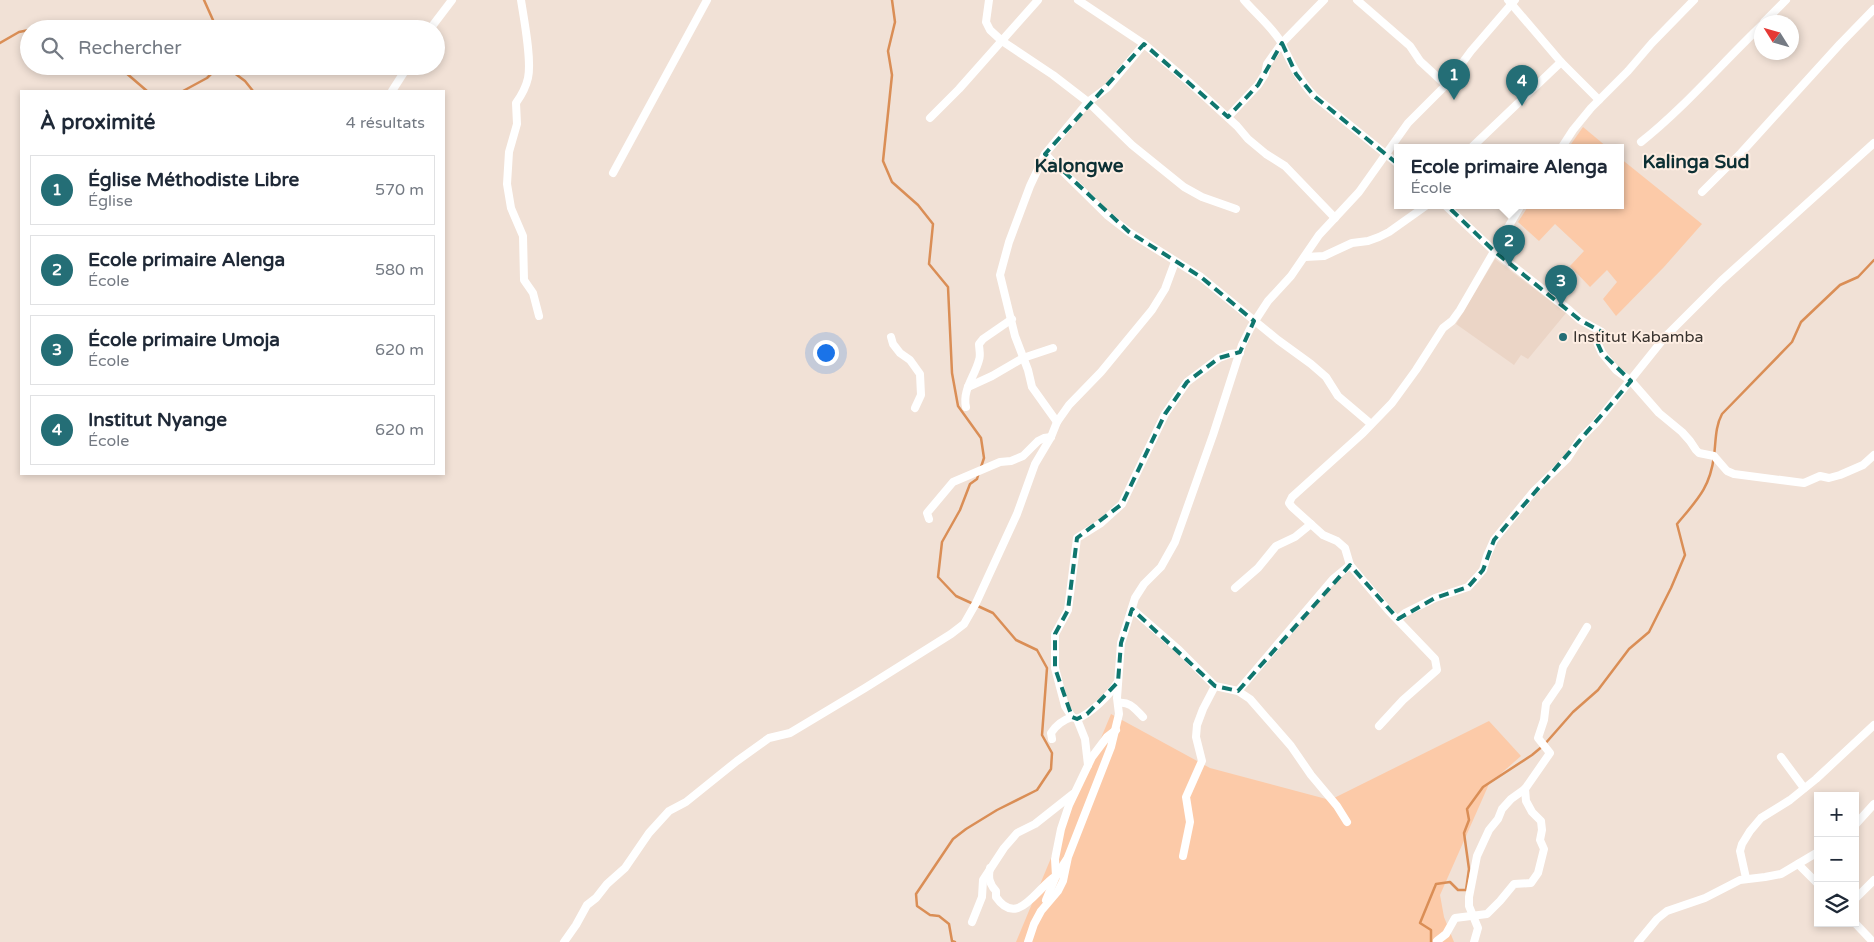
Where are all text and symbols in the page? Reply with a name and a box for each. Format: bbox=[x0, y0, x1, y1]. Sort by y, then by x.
north arrow bbox=[1754, 15, 1799, 60]
search box bbox=[20, 20, 445, 75]
icon: search bbox=[38, 34, 66, 62]
text: Rechercher bbox=[78, 37, 181, 59]
pin: 1 bbox=[1438, 59, 1470, 100]
pin: 4 bbox=[1506, 65, 1538, 106]
text: À proximité bbox=[40, 110, 155, 135]
text: 4 résultats bbox=[346, 113, 425, 133]
popup bbox=[1394, 144, 1624, 209]
district label: Kalinga Sud bbox=[1642, 151, 1750, 174]
district label: Kalongwe bbox=[1035, 155, 1124, 178]
text: Ecole primaire Alenga bbox=[1410, 156, 1608, 178]
text: Église Méthodiste Libre bbox=[88, 169, 299, 191]
text: École bbox=[1410, 178, 1452, 198]
text: 1 bbox=[52, 180, 62, 200]
text: 570 m bbox=[375, 180, 424, 200]
text: Église bbox=[88, 191, 133, 211]
pin: 2 bbox=[1493, 225, 1525, 266]
text: Ecole primaire Alenga bbox=[88, 249, 285, 271]
text: 2 bbox=[52, 260, 62, 280]
text: 580 m bbox=[375, 260, 424, 280]
pin: 3 bbox=[1545, 265, 1577, 306]
text: École bbox=[88, 271, 129, 291]
place label: Institut Kabamba bbox=[1573, 327, 1704, 347]
text: École primaire Umoja bbox=[88, 329, 280, 351]
marker: Institut Kabamba bbox=[1557, 331, 1569, 343]
text: 3 bbox=[52, 340, 62, 360]
text: 620 m bbox=[375, 340, 424, 360]
your location bbox=[813, 340, 839, 366]
text: École bbox=[88, 351, 129, 371]
text: Institut Nyange bbox=[88, 409, 227, 431]
text: 4 bbox=[52, 420, 62, 440]
text: 620 m bbox=[375, 420, 424, 440]
text: École bbox=[88, 431, 129, 451]
map controls bbox=[1814, 792, 1859, 927]
button: + bbox=[1814, 792, 1859, 837]
button: − bbox=[1814, 837, 1859, 882]
button: layers bbox=[1814, 882, 1859, 927]

